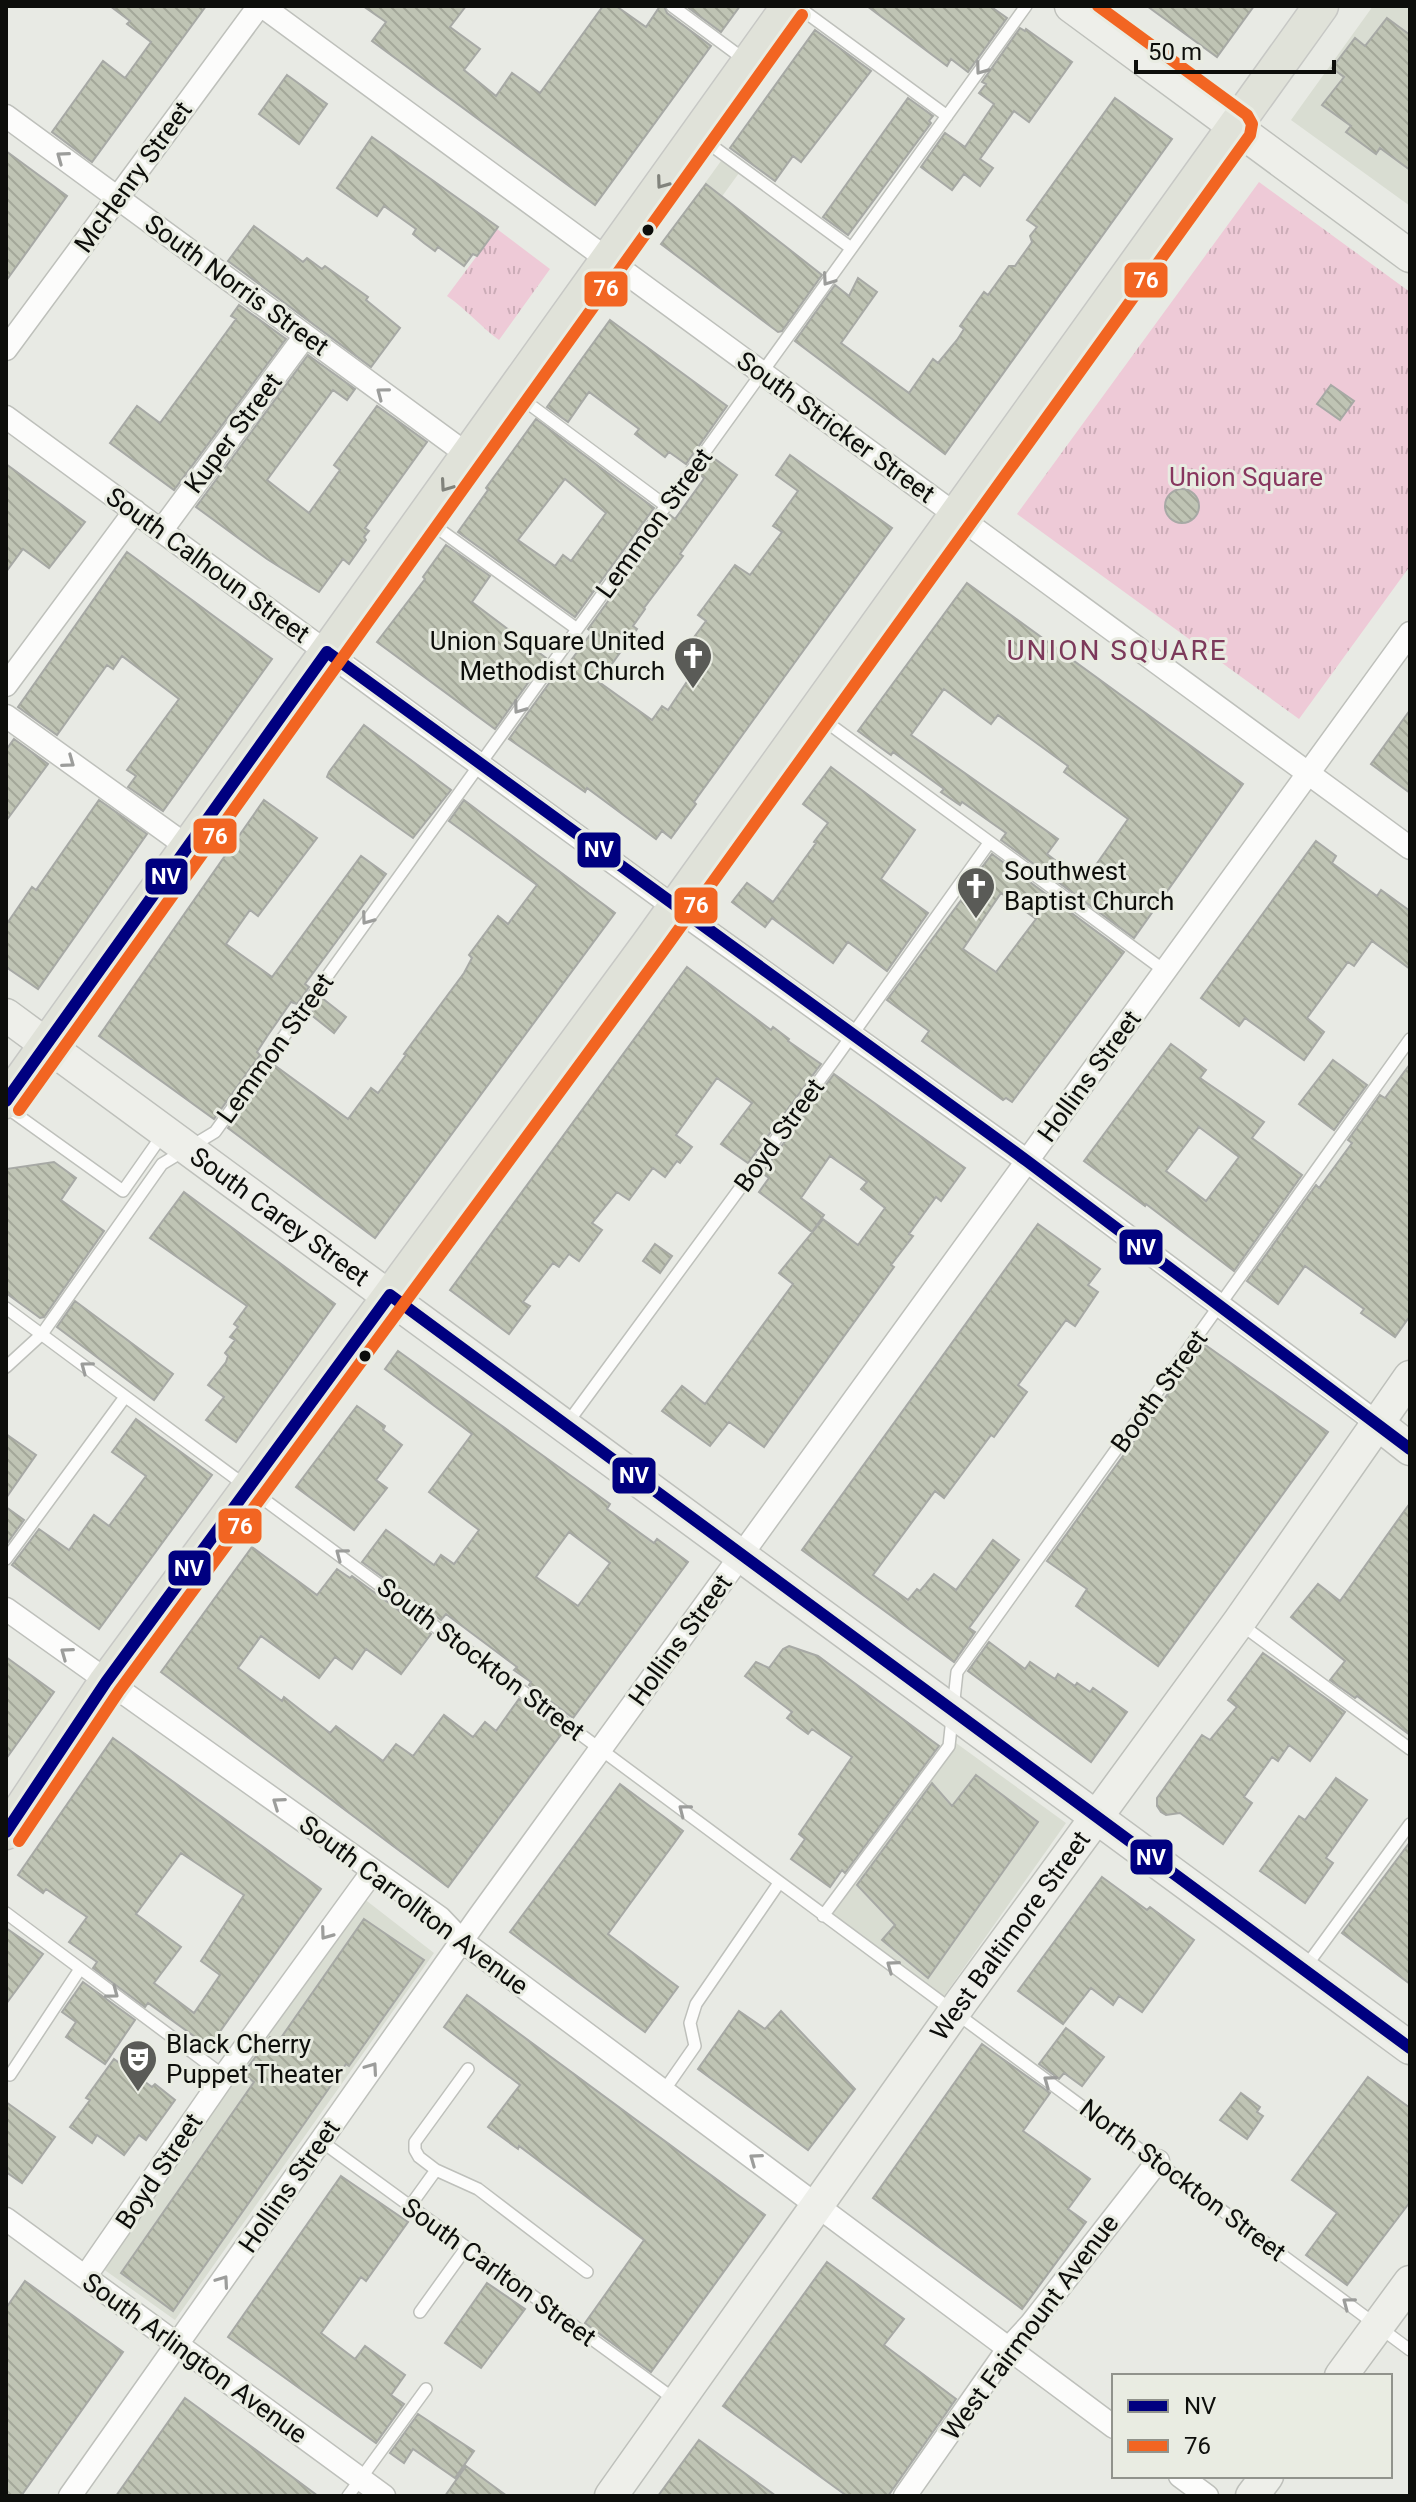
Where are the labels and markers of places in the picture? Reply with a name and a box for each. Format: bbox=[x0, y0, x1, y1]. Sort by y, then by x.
unlabelled marker bbox=[640, 222, 656, 238]
place label: Union Square United Methodist Church bbox=[430, 626, 665, 686]
church icon: Union Square United Methodist Church bbox=[672, 635, 714, 690]
place label: Southwest Baptist Church bbox=[1004, 856, 1174, 916]
church icon: Southwest Baptist Church bbox=[955, 865, 997, 920]
unlabelled marker bbox=[357, 1348, 373, 1364]
place label: Black Cherry Puppet Theater bbox=[166, 2029, 343, 2089]
theatre icon: Black Cherry Puppet Theater bbox=[117, 2038, 159, 2093]

